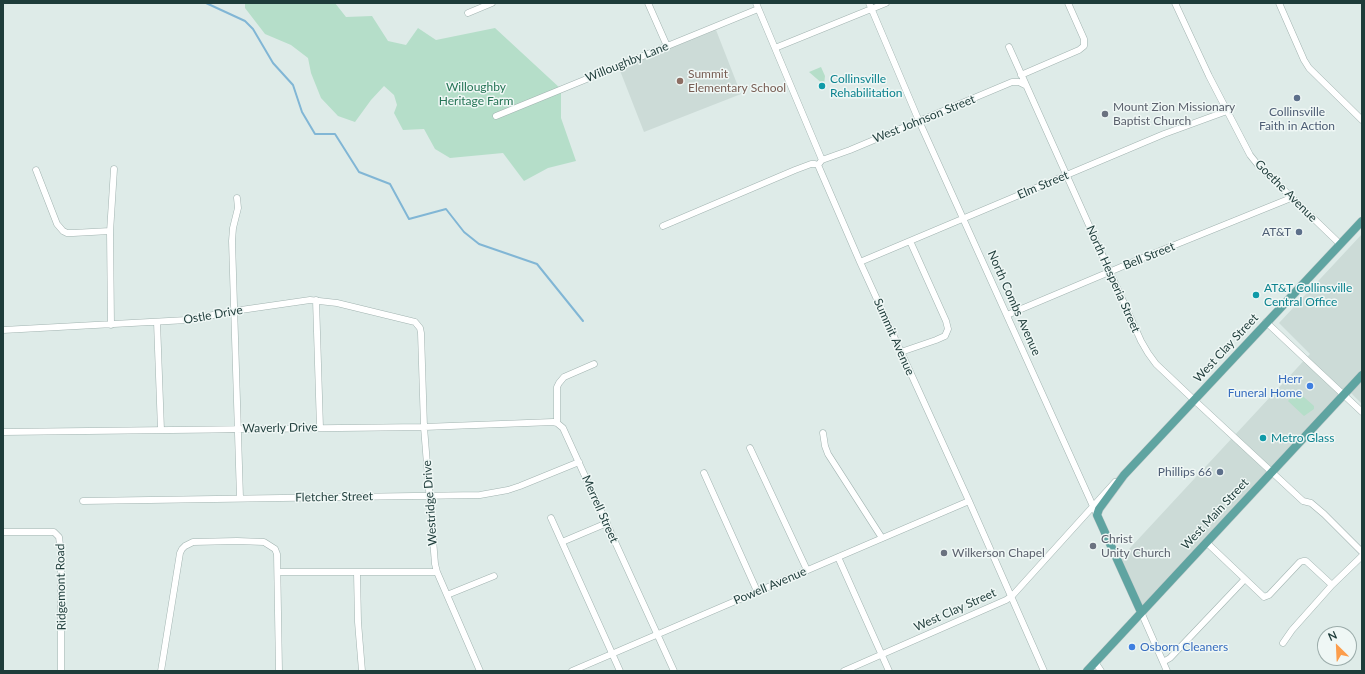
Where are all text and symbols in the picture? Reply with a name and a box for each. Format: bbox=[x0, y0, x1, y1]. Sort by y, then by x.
street label: Willoughby Lane bbox=[583, 39, 671, 85]
place label: Summit Elementary School bbox=[688, 67, 786, 95]
place label: Collinsville Rehabilitation bbox=[830, 72, 903, 100]
marker: Summit Elementary School bbox=[675, 76, 685, 86]
park label: Willoughby Heritage Farm bbox=[439, 80, 513, 108]
marker: Collinsville Rehabilitation bbox=[817, 81, 827, 91]
street label: West Johnson Street bbox=[871, 92, 977, 146]
marker: Collinsville Faith in Action bbox=[1292, 93, 1302, 103]
place label: Mount Zion Missionary Baptist Church bbox=[1113, 100, 1235, 128]
place label: Collinsville Faith in Action bbox=[1259, 105, 1335, 133]
marker: Mount Zion Missionary Baptist Church bbox=[1100, 109, 1110, 119]
street label: Goethe Avenue bbox=[1252, 157, 1320, 225]
street label: Elm Street bbox=[1015, 168, 1071, 202]
street label: North Hesperia Street bbox=[1083, 223, 1143, 335]
place label: AT&T bbox=[1262, 225, 1291, 239]
marker: AT&T bbox=[1294, 227, 1304, 237]
street label: Bell Street bbox=[1121, 239, 1177, 273]
street label: North Combs Avenue bbox=[984, 248, 1044, 358]
place label: AT&T Collinsville Central Office bbox=[1264, 281, 1352, 309]
marker: AT&T Collinsville Central Office bbox=[1251, 290, 1261, 300]
street label: Summit Avenue bbox=[871, 296, 917, 378]
street label: Ostle Drive bbox=[182, 303, 244, 327]
street label: West Clay Street bbox=[1191, 311, 1261, 385]
place label: Herr Funeral Home bbox=[1228, 372, 1302, 400]
marker: Herr Funeral Home bbox=[1305, 381, 1315, 391]
street label: Waverly Drive bbox=[242, 420, 318, 436]
place label: Metro Glass bbox=[1271, 431, 1334, 445]
marker: Metro Glass bbox=[1258, 433, 1268, 443]
street label: Westridge Drive bbox=[420, 460, 440, 546]
place label: Phillips 66 bbox=[1158, 465, 1212, 479]
marker: Phillips 66 bbox=[1215, 467, 1225, 477]
street label: Merrell Street bbox=[579, 473, 621, 545]
street label: West Main Street bbox=[1178, 476, 1252, 552]
street label: Fletcher Street bbox=[295, 489, 373, 505]
place label: Christ Unity Church bbox=[1101, 532, 1171, 560]
marker: Christ Unity Church bbox=[1088, 541, 1098, 551]
street label: Ridgemont Road bbox=[53, 543, 69, 631]
place label: Wilkerson Chapel bbox=[952, 546, 1045, 560]
marker: Wilkerson Chapel bbox=[939, 548, 949, 558]
street label: Powell Avenue bbox=[731, 564, 809, 608]
street label: West Clay Street bbox=[912, 585, 998, 635]
north arrow bbox=[1317, 626, 1357, 666]
text: N bbox=[1326, 628, 1339, 643]
place label: Osborn Cleaners bbox=[1140, 640, 1228, 654]
marker: Osborn Cleaners bbox=[1127, 642, 1137, 652]

